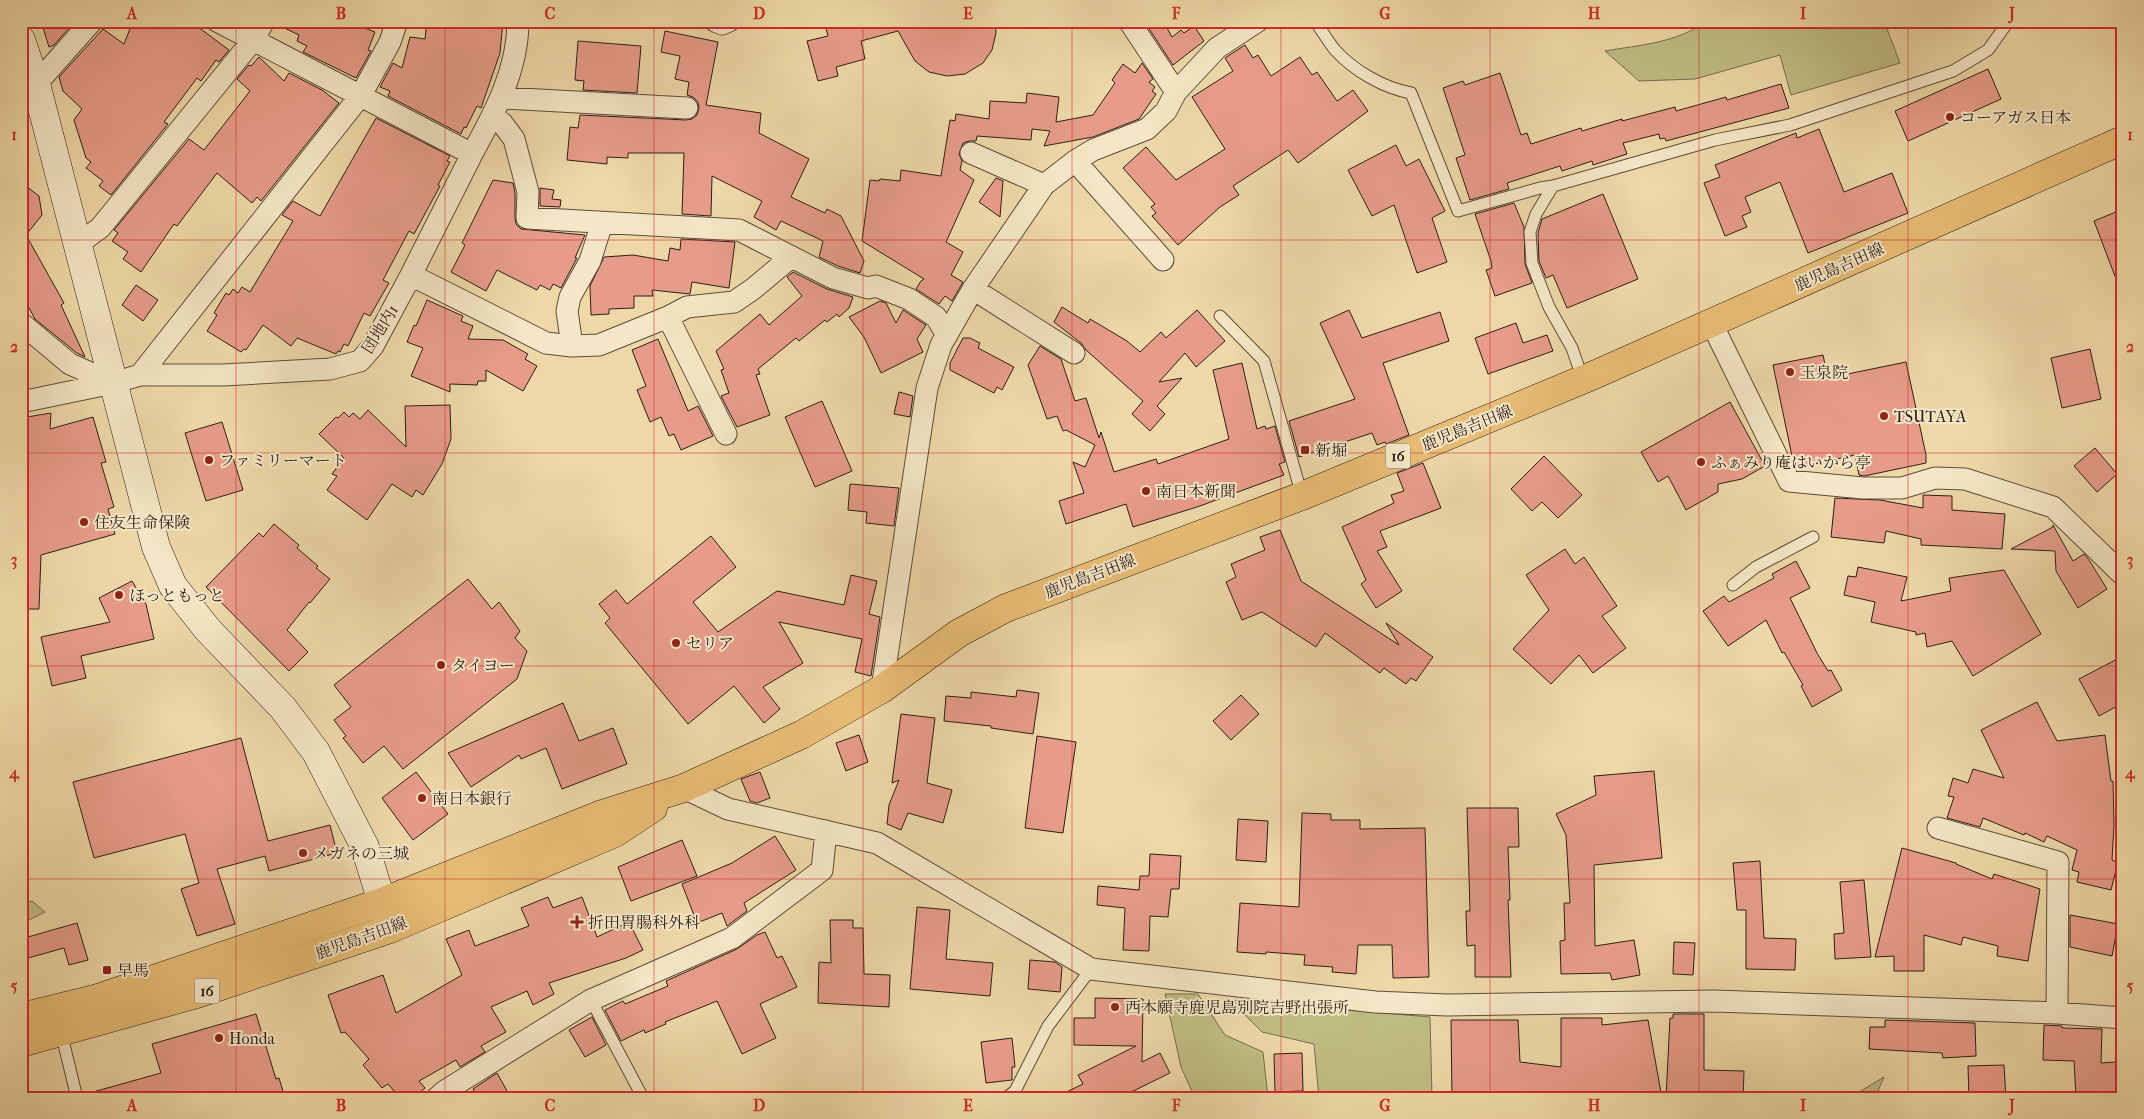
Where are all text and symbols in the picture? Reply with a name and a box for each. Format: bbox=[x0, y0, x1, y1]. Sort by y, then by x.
text: A bbox=[126, 4, 138, 23]
text: B bbox=[336, 4, 346, 23]
text: C bbox=[545, 4, 556, 23]
text: D bbox=[753, 4, 765, 23]
text: E bbox=[963, 4, 973, 23]
text: F bbox=[1171, 4, 1181, 23]
text: G bbox=[1379, 4, 1391, 23]
text: H bbox=[1588, 4, 1601, 23]
text: I bbox=[1800, 4, 1807, 23]
text: J bbox=[2007, 4, 2015, 24]
place label: コーアガス日本 bbox=[1960, 108, 2071, 127]
marker: コーアガス日本 bbox=[1944, 111, 1956, 123]
text: 1 bbox=[11, 125, 17, 144]
text: 1 bbox=[2127, 125, 2133, 144]
street label: 鹿児島吉田線 bbox=[1791, 239, 1887, 295]
street label: 団地内1 bbox=[358, 301, 402, 357]
text: 2 bbox=[10, 337, 18, 356]
text: 2 bbox=[2126, 337, 2134, 356]
place label: 玉泉院 bbox=[1800, 363, 1848, 382]
marker: 玉泉院 bbox=[1784, 366, 1796, 378]
street label: 鹿児島吉田線 bbox=[1419, 401, 1515, 455]
place label: TSUTAYA bbox=[1894, 407, 1967, 426]
marker: TSUTAYA bbox=[1878, 410, 1890, 422]
place label: 新堀 bbox=[1315, 441, 1347, 460]
marker: 新堀 bbox=[1299, 444, 1311, 456]
road number: 16 bbox=[1386, 444, 1410, 468]
place label: ファミリーマート bbox=[219, 451, 347, 470]
place label: ふぁみり庵はいから亭 bbox=[1711, 453, 1871, 472]
marker: ファミリーマート bbox=[203, 454, 215, 466]
marker: ふぁみり庵はいから亭 bbox=[1695, 456, 1707, 468]
place label: 南日本新聞 bbox=[1156, 482, 1236, 501]
marker: 南日本新聞 bbox=[1140, 485, 1152, 497]
place label: 住友生命保険 bbox=[94, 513, 190, 532]
marker: 住友生命保険 bbox=[78, 516, 90, 528]
text: 3 bbox=[11, 550, 17, 570]
street label: 鹿児島吉田線 bbox=[1042, 550, 1138, 602]
text: 3 bbox=[2127, 550, 2133, 570]
place label: ほっともっと bbox=[129, 586, 225, 605]
marker: ほっともっと bbox=[113, 589, 125, 601]
place label: セリア bbox=[686, 634, 734, 653]
marker: セリア bbox=[670, 637, 682, 649]
place label: タイヨー bbox=[451, 656, 515, 675]
marker: タイヨー bbox=[435, 659, 447, 671]
text: 4 bbox=[8, 763, 20, 783]
text: 4 bbox=[2124, 763, 2136, 783]
place label: 南日本銀行 bbox=[432, 789, 512, 808]
marker: 南日本銀行 bbox=[416, 792, 428, 804]
place label: メガネの三城 bbox=[313, 844, 409, 863]
marker: メガネの三城 bbox=[297, 847, 309, 859]
street label: 鹿児島吉田線 bbox=[313, 913, 409, 963]
place label: 折田胃腸科外科 bbox=[588, 913, 700, 932]
marker: 折田胃腸科外科 bbox=[570, 915, 584, 929]
place label: 早馬 bbox=[117, 961, 149, 980]
marker: 早馬 bbox=[101, 964, 113, 976]
text: 5 bbox=[11, 976, 18, 995]
text: 5 bbox=[2127, 976, 2134, 995]
road number: 16 bbox=[194, 978, 220, 1004]
place label: 西本願寺鹿児島別院吉野出張所 bbox=[1125, 998, 1349, 1017]
marker: 西本願寺鹿児島別院吉野出張所 bbox=[1109, 1001, 1121, 1013]
place label: Honda bbox=[229, 1029, 275, 1048]
marker: Honda bbox=[213, 1032, 225, 1044]
text: A bbox=[126, 1096, 138, 1115]
text: B bbox=[336, 1096, 346, 1115]
text: C bbox=[545, 1096, 556, 1115]
text: D bbox=[753, 1096, 765, 1115]
text: E bbox=[963, 1096, 973, 1115]
text: F bbox=[1171, 1096, 1181, 1115]
text: G bbox=[1379, 1096, 1391, 1115]
text: H bbox=[1588, 1096, 1601, 1115]
text: I bbox=[1800, 1096, 1807, 1115]
text: J bbox=[2007, 1096, 2015, 1116]

